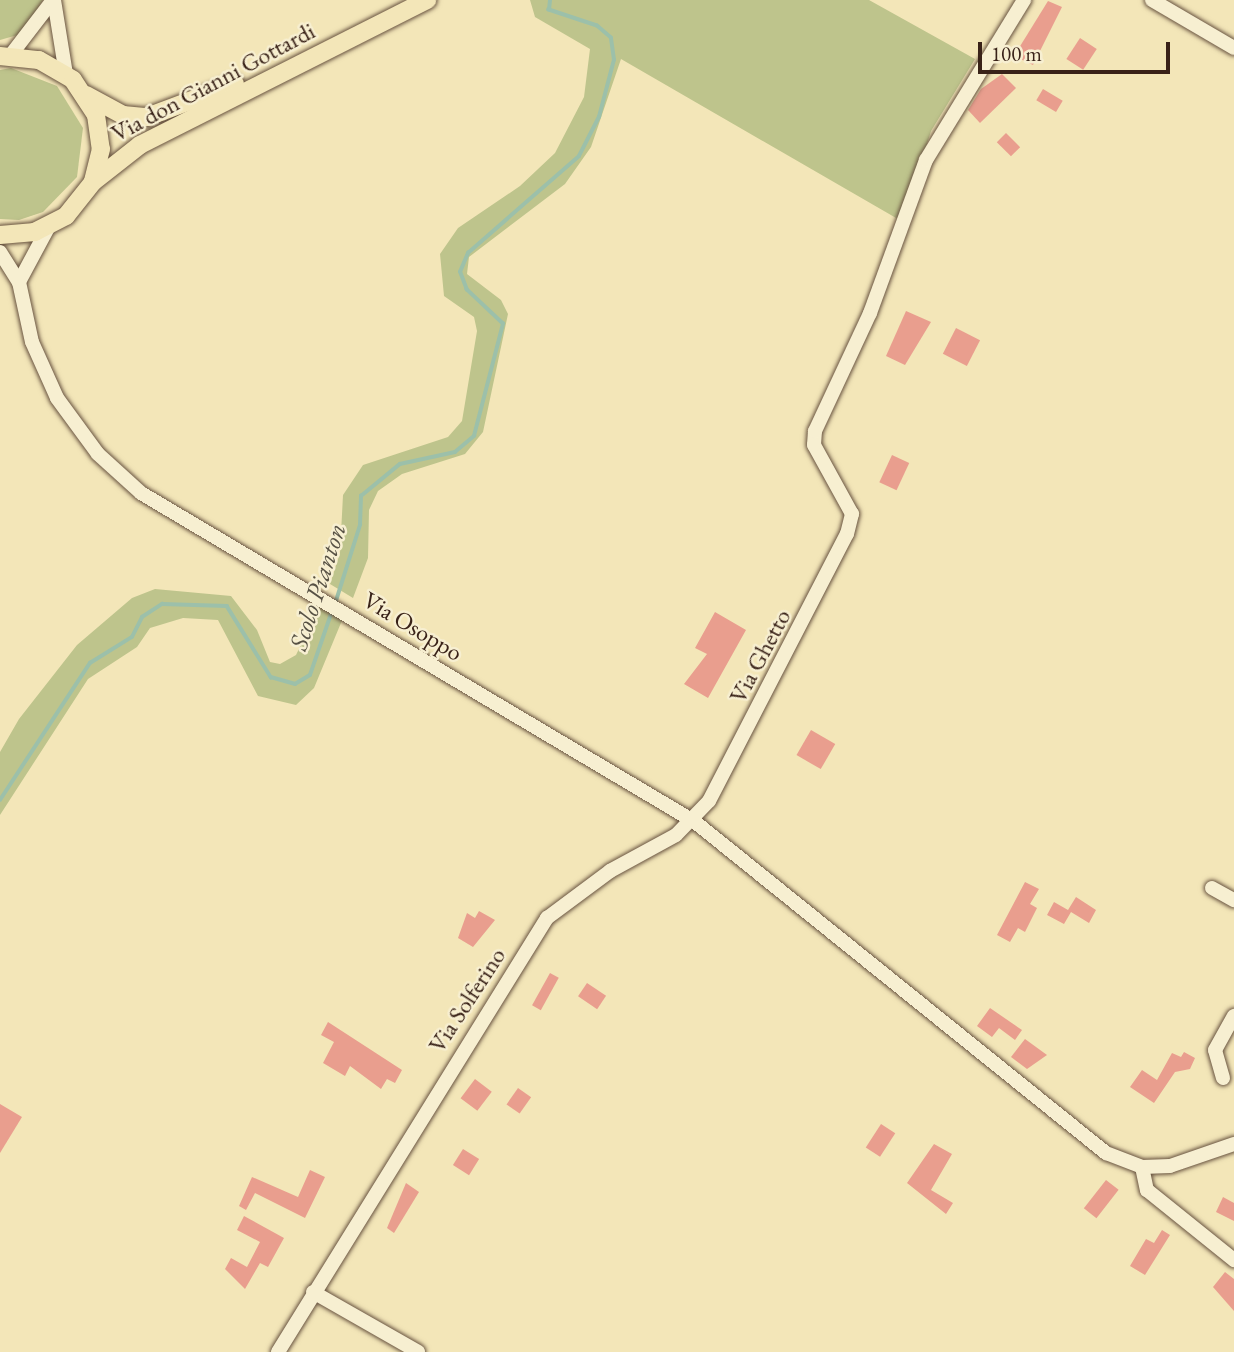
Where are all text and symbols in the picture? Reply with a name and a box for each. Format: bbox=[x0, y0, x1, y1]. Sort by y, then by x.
street label: Via don Gianni Gottardi bbox=[106, 16, 320, 148]
scale bar bbox=[982, 28, 1174, 72]
text: 100 m bbox=[991, 40, 1042, 67]
water label: Scolo Pianton bbox=[283, 520, 353, 654]
street label: Via Osoppo bbox=[358, 585, 468, 667]
street label: Via Ghetto bbox=[723, 604, 797, 708]
street label: Via Solferino bbox=[422, 942, 512, 1058]

